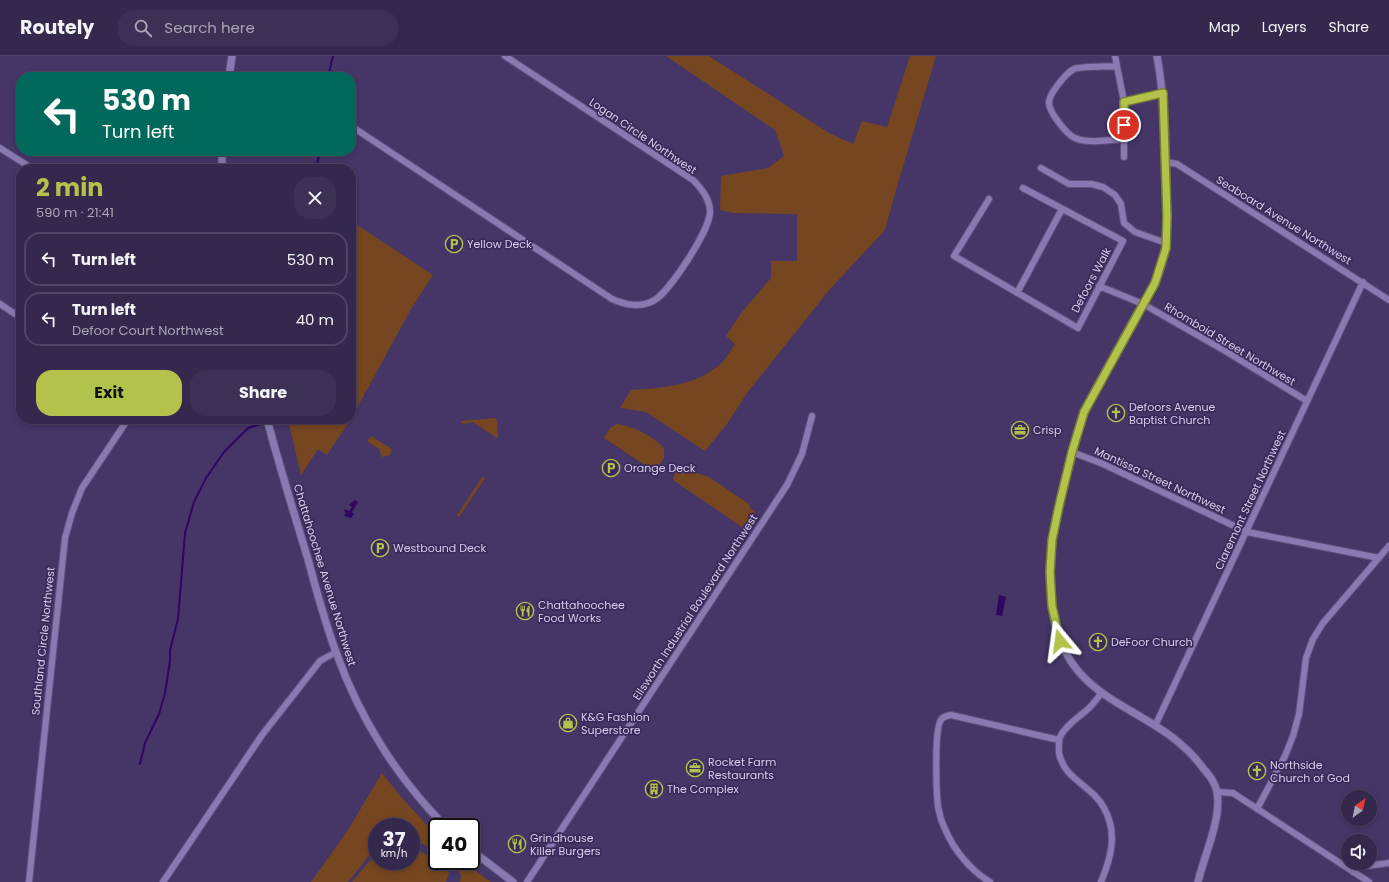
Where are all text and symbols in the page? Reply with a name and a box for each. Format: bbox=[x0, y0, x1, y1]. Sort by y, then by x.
search box bbox=[118, 10, 398, 46]
text: Routely bbox=[20, 14, 94, 41]
icon: search bbox=[132, 17, 154, 39]
text: Search here bbox=[164, 17, 255, 38]
text: Map bbox=[1209, 17, 1240, 37]
text: Layers bbox=[1262, 17, 1306, 37]
text: Share bbox=[1328, 17, 1369, 37]
text: 530 m bbox=[102, 81, 191, 120]
icon: left bbox=[36, 88, 88, 140]
street label: Logan Circle Northwest bbox=[586, 94, 700, 178]
pin bbox=[1107, 108, 1141, 142]
icon: arrive bbox=[1113, 114, 1135, 136]
text: Turn left bbox=[102, 119, 174, 144]
text: 2 min bbox=[36, 171, 103, 204]
street label: Seaboard Avenue Northwest bbox=[1213, 172, 1355, 268]
button: close bbox=[294, 177, 336, 219]
text: 590 m · 21:41 bbox=[36, 203, 114, 222]
parking icon: Yellow Deck bbox=[444, 234, 464, 254]
place label: Yellow Deck bbox=[467, 236, 532, 252]
street label: Defoors Walk bbox=[1067, 244, 1115, 315]
icon: left bbox=[38, 248, 60, 270]
text: Turn left bbox=[72, 249, 136, 270]
text: 530 m bbox=[287, 249, 334, 270]
street label: Rhomboid Street Northwest bbox=[1161, 298, 1299, 390]
text: Turn left bbox=[72, 299, 136, 320]
icon: left bbox=[38, 308, 60, 330]
text: 40 m bbox=[296, 309, 334, 330]
text: Defoor Court Northwest bbox=[72, 321, 224, 340]
button: Exit bbox=[36, 370, 182, 416]
button: Share bbox=[190, 370, 336, 416]
place label: Defoors Avenue Baptist Church bbox=[1129, 399, 1216, 428]
church icon: Defoors Avenue Baptist Church bbox=[1106, 403, 1126, 423]
office icon: Crisp bbox=[1010, 420, 1030, 440]
place label: Crisp bbox=[1033, 422, 1061, 438]
street label: Claremont Street Northwest bbox=[1211, 427, 1289, 573]
street label: Mantissa Street Northwest bbox=[1092, 442, 1228, 518]
parking icon: Orange Deck bbox=[601, 458, 621, 478]
place label: Orange Deck bbox=[624, 460, 696, 476]
street label: Chattahoochee Avenue Northwest bbox=[290, 482, 360, 668]
street label: Ellsworth Industrial Boulevard Northwest bbox=[629, 511, 761, 703]
parking icon: Westbound Deck bbox=[370, 538, 390, 558]
place label: Westbound Deck bbox=[393, 540, 487, 556]
street label: Southland Circle Northwest bbox=[27, 566, 59, 716]
place label: Chattahoochee Food Works bbox=[538, 597, 625, 626]
restaurant icon: Chattahoochee Food Works bbox=[515, 601, 535, 621]
position arrow bbox=[1039, 620, 1081, 662]
church icon: DeFoor Church bbox=[1088, 632, 1108, 652]
place label: DeFoor Church bbox=[1111, 634, 1193, 650]
place label: K&G Fashion Superstore bbox=[581, 709, 650, 738]
shop icon: K&G Fashion Superstore bbox=[558, 713, 578, 733]
place label: Rocket Farm Restaurants bbox=[708, 754, 776, 783]
place label: Northside Church of God bbox=[1270, 757, 1350, 786]
office icon: Rocket Farm Restaurants bbox=[685, 758, 705, 778]
church icon: Northside Church of God bbox=[1247, 761, 1267, 781]
building icon: The Complex bbox=[644, 779, 664, 799]
place label: The Complex bbox=[667, 781, 740, 797]
north arrow bbox=[1341, 790, 1377, 826]
map controls bbox=[1341, 790, 1377, 870]
speed limit sign: 40 bbox=[428, 818, 480, 870]
text: 37 bbox=[383, 825, 405, 853]
place label: Grindhouse Killer Burgers bbox=[530, 830, 601, 859]
restaurant icon: Grindhouse Killer Burgers bbox=[507, 834, 527, 854]
button: sound bbox=[1341, 834, 1377, 870]
text: km/h bbox=[381, 846, 407, 861]

